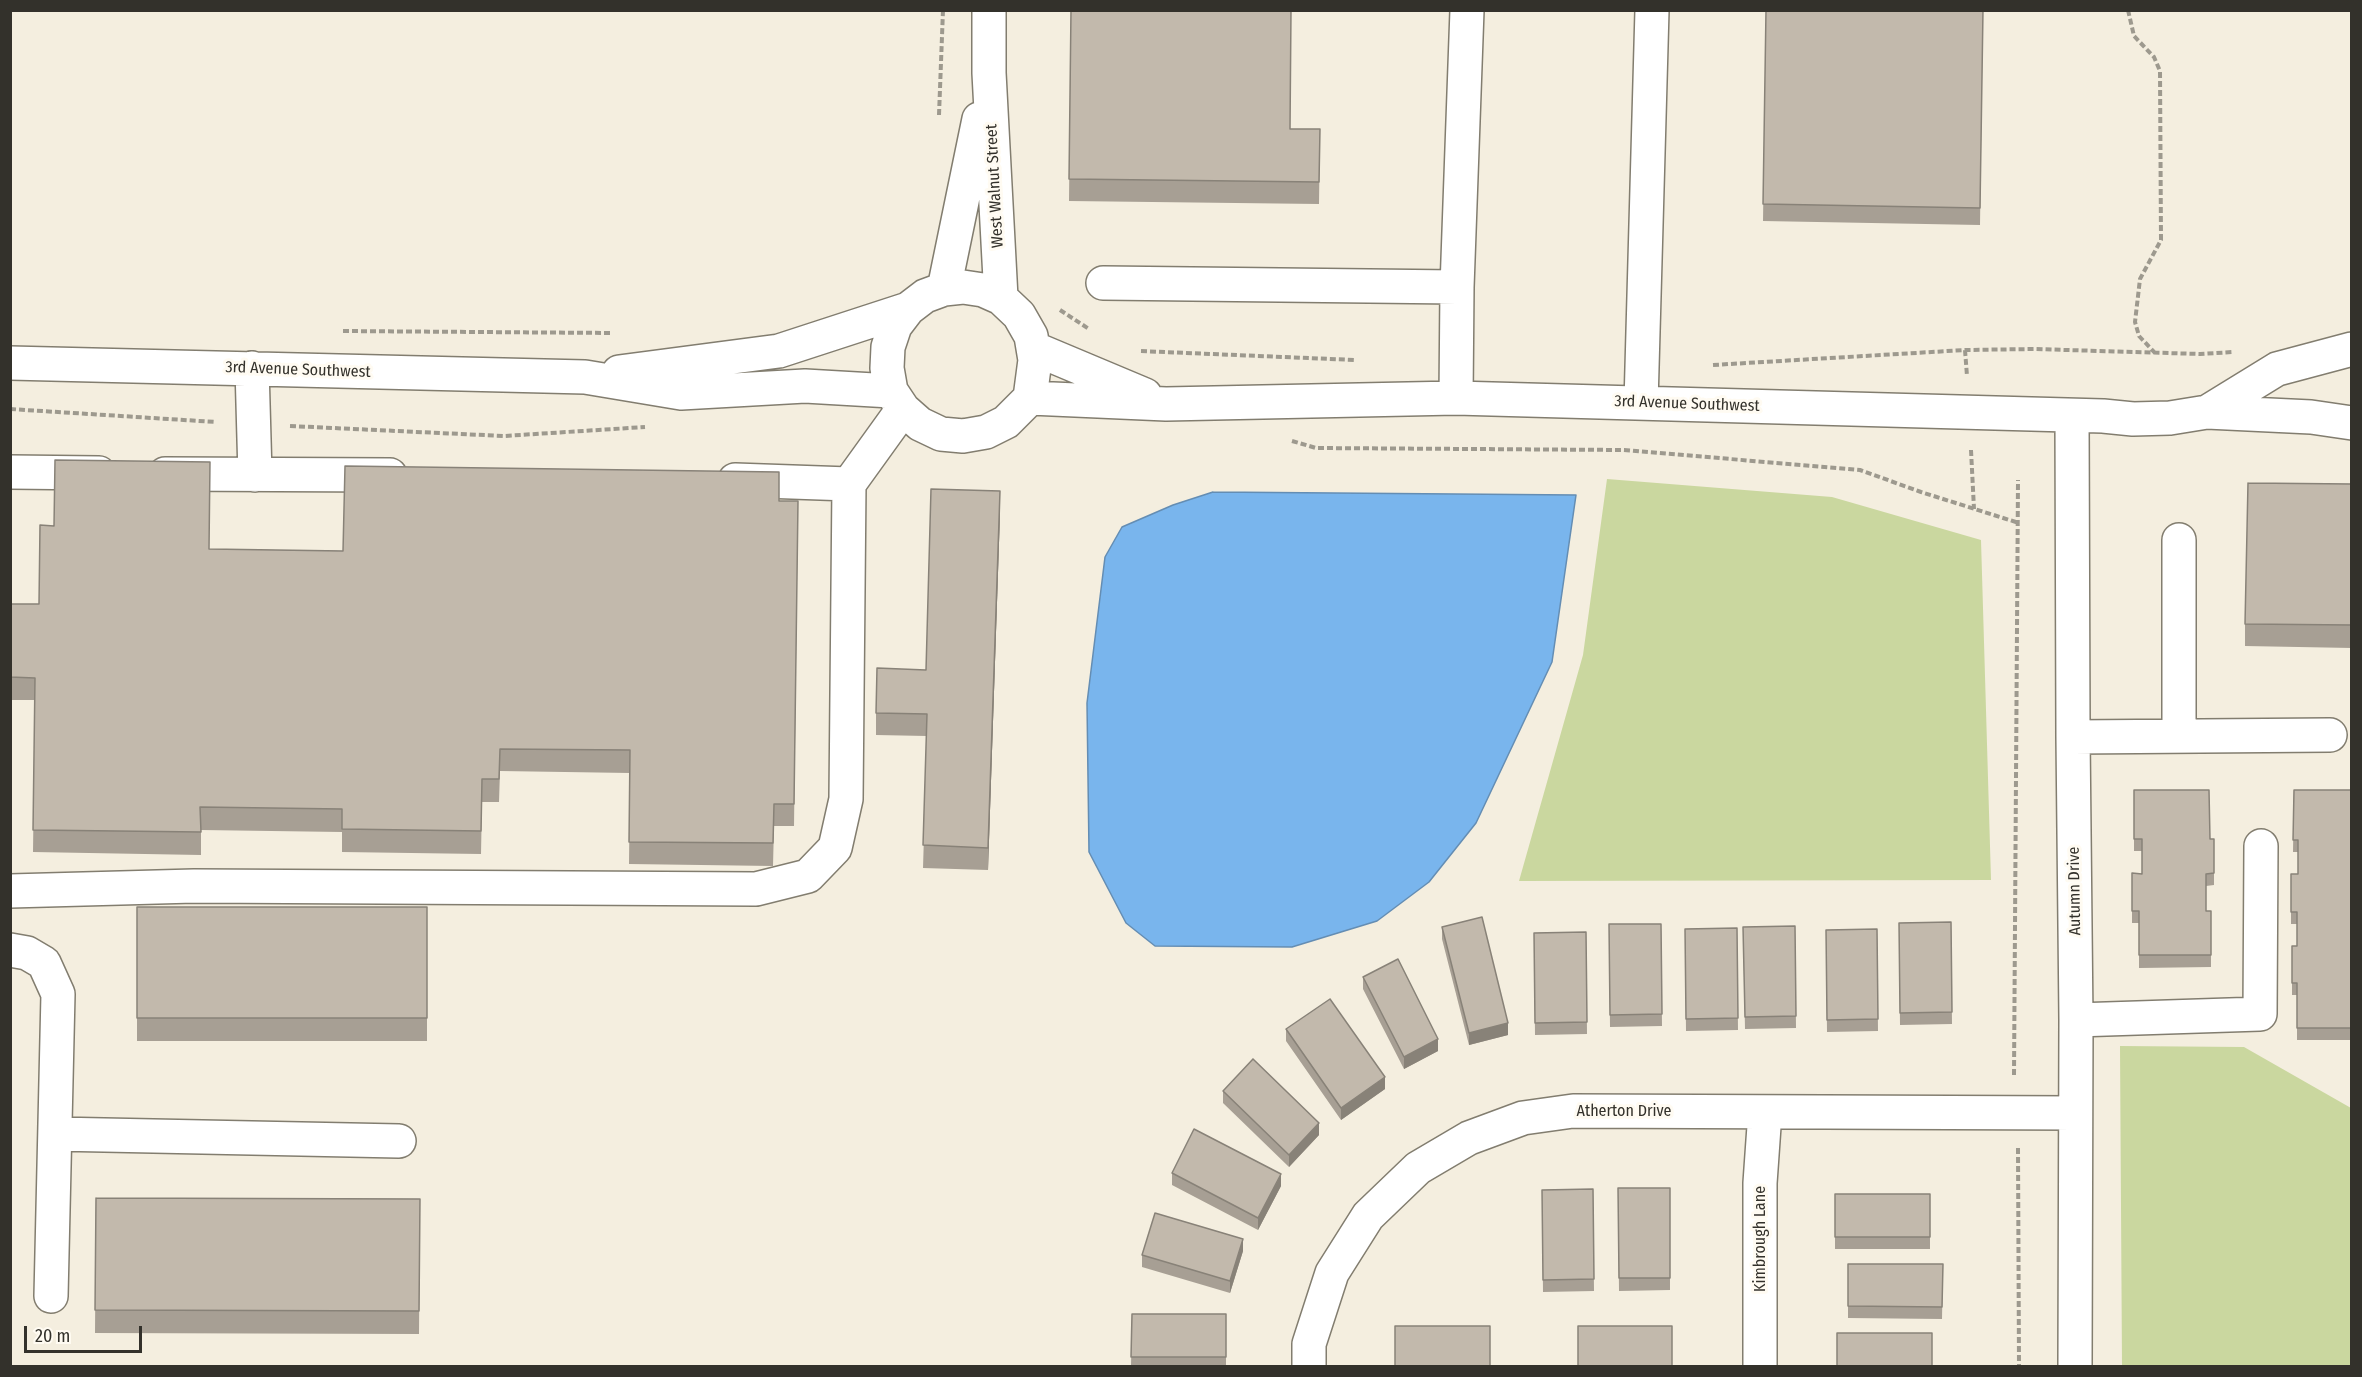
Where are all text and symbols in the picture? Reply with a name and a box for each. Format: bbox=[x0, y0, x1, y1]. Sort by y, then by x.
street label: West Walnut Street bbox=[982, 124, 1008, 248]
street label: 3rd Avenue Southwest bbox=[225, 358, 371, 382]
street label: 3rd Avenue Southwest bbox=[1614, 392, 1760, 416]
street label: Autumn Drive bbox=[2065, 846, 2085, 936]
street label: Atherton Drive bbox=[1576, 1102, 1672, 1122]
street label: Kimbrough Lane bbox=[1751, 1186, 1771, 1292]
scale bar bbox=[27, 1314, 146, 1352]
text: 20 m bbox=[35, 1325, 70, 1347]

